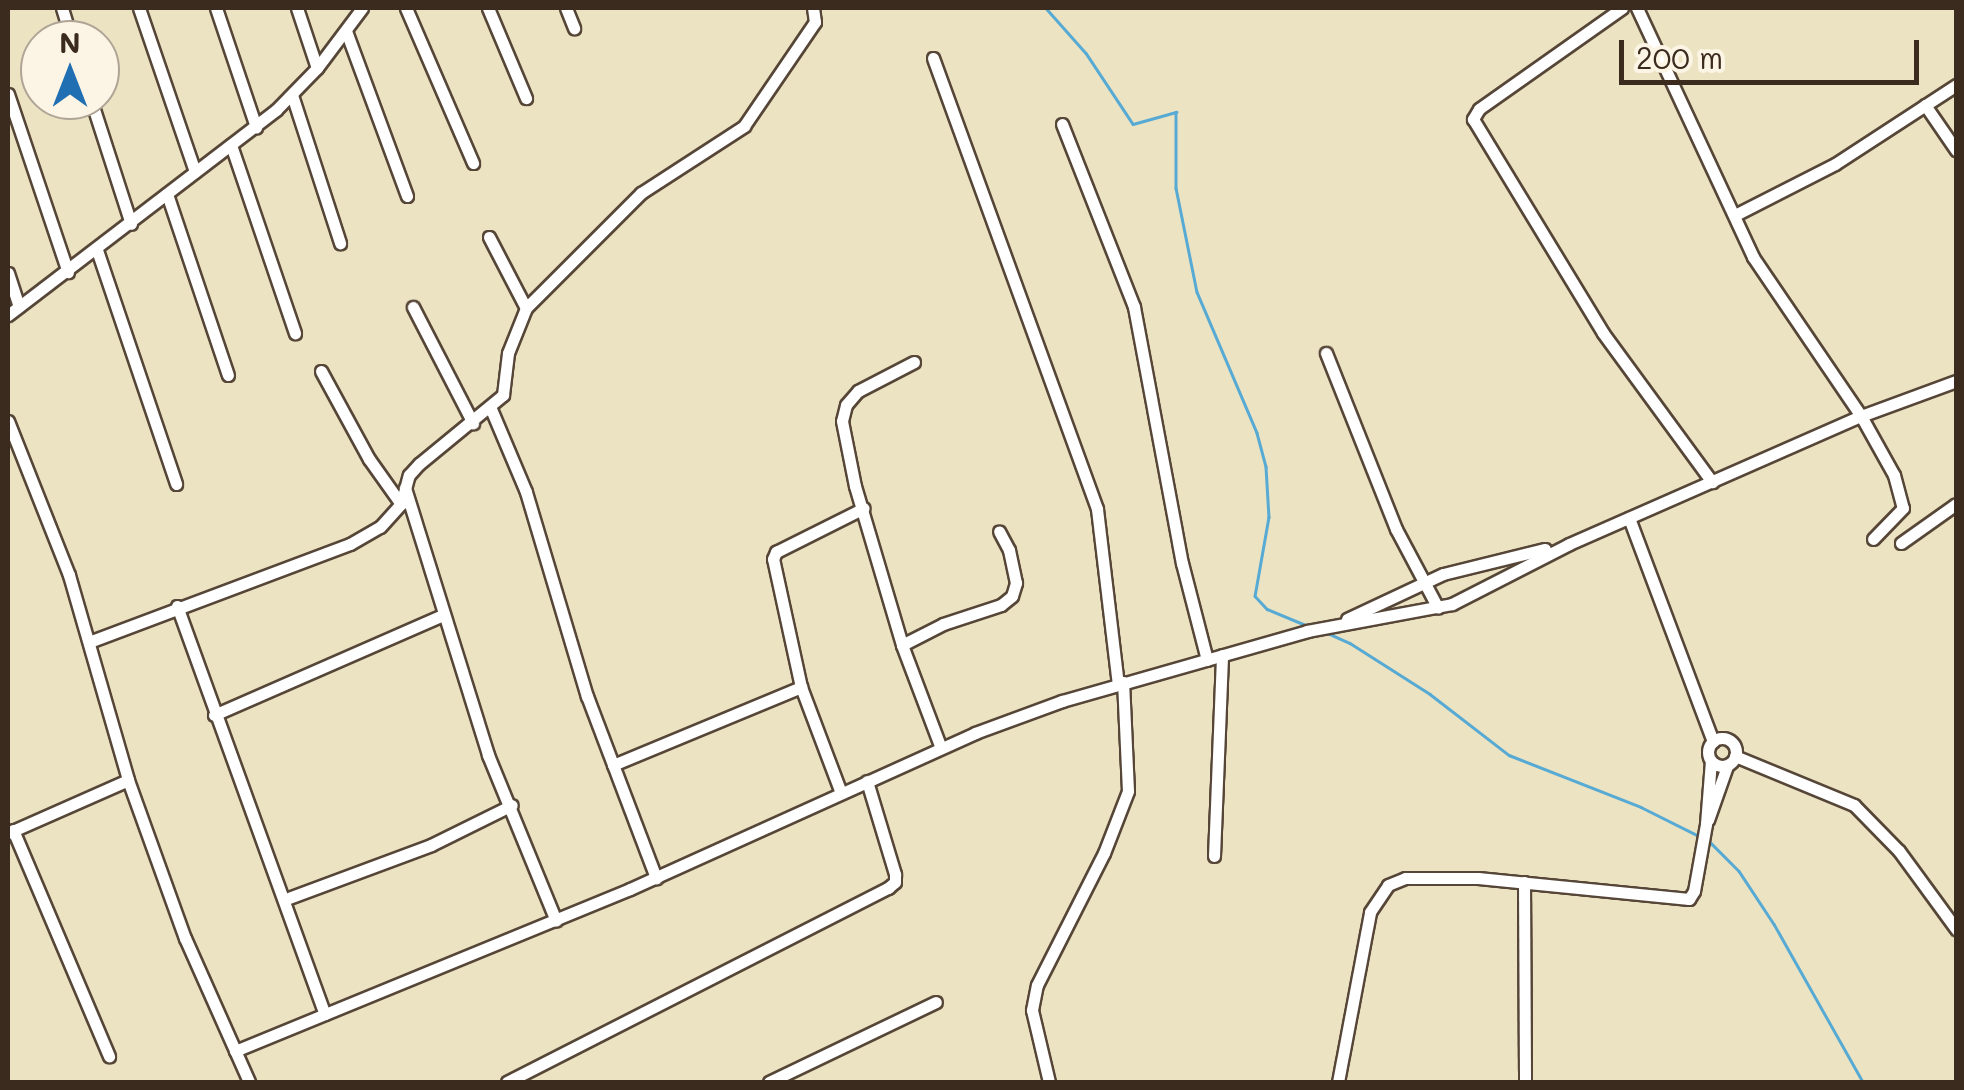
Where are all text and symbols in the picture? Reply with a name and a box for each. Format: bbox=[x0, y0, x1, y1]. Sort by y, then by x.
north arrow bbox=[20, 20, 120, 120]
scale bar bbox=[1624, 20, 1924, 82]
text: N bbox=[59, 24, 81, 60]
text: 200 m bbox=[1636, 37, 1723, 77]

